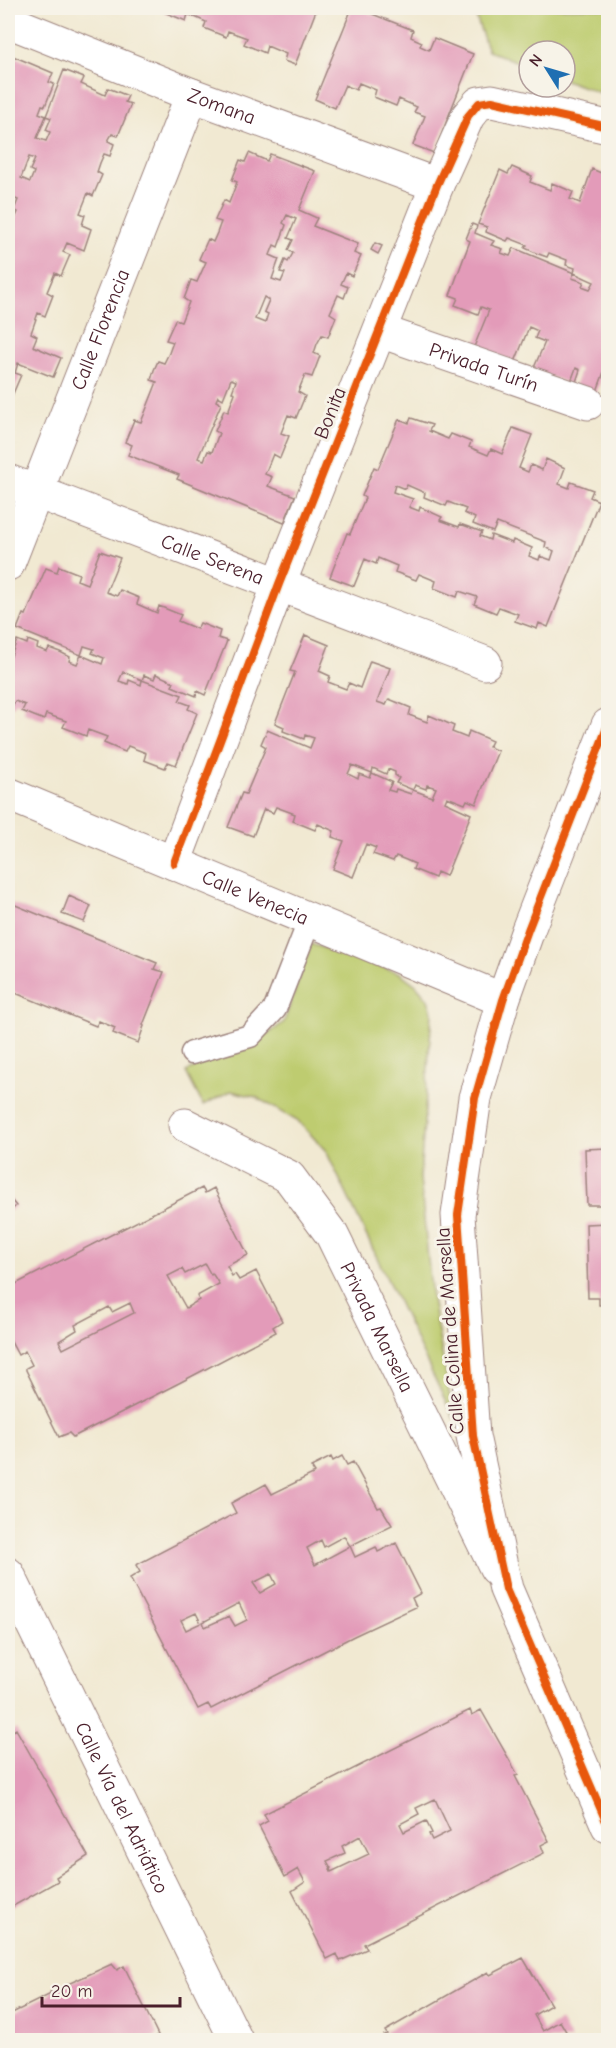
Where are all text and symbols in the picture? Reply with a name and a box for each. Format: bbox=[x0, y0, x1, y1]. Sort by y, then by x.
north arrow bbox=[517, 39, 577, 99]
text: N bbox=[525, 51, 546, 70]
street label: Zomana bbox=[185, 83, 259, 129]
street label: Calle Florencia bbox=[66, 266, 134, 393]
street label: Privada Turín bbox=[426, 337, 542, 396]
street label: Bonita bbox=[309, 384, 351, 442]
street label: Calle Serena bbox=[158, 529, 267, 589]
street label: Calle Venecia bbox=[199, 865, 312, 929]
street label: Calle Colina de Marsella bbox=[431, 1227, 469, 1435]
street label: Privada Marsella bbox=[336, 1258, 419, 1396]
street label: Calle Vía del Adriático bbox=[71, 1718, 174, 1897]
scale bar bbox=[42, 1970, 180, 2008]
text: 20 m bbox=[51, 1981, 92, 2002]

